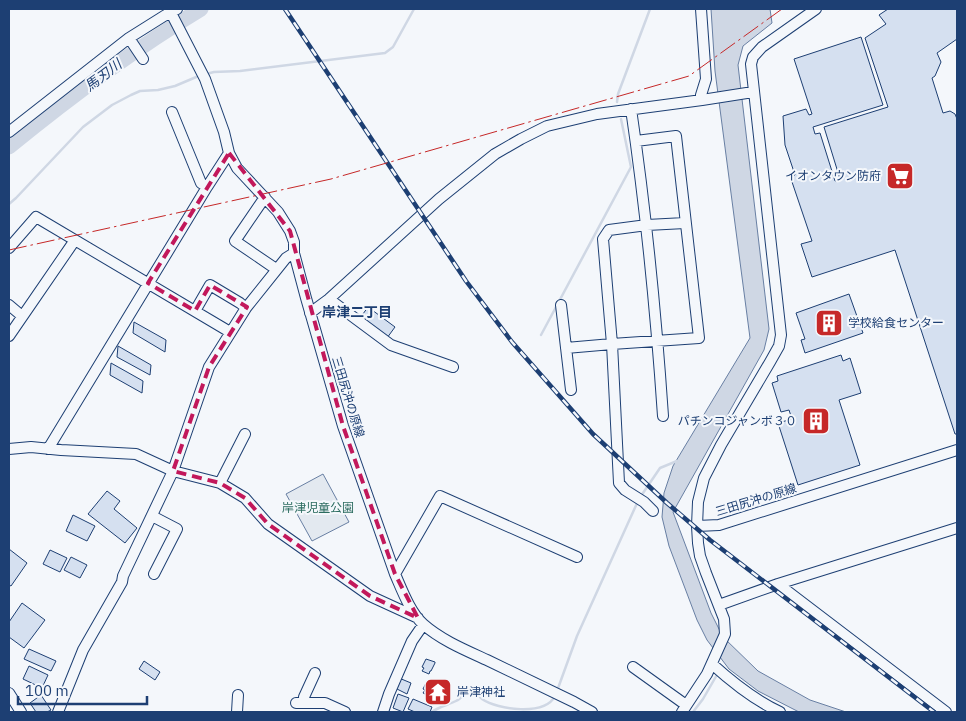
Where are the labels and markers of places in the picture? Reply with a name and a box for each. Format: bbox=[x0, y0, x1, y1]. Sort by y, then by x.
supermarket icon: イオンタウン防府 bbox=[885, 161, 915, 191]
place label: イオンタウン防府 bbox=[785, 168, 881, 183]
building icon: 学校給食センター bbox=[814, 308, 844, 338]
place label: 学校給食センター bbox=[848, 315, 944, 330]
building icon: パチンコジャンボ３０ bbox=[801, 406, 831, 436]
place label: パチンコジャンボ３０ bbox=[678, 413, 797, 428]
temple icon: 岸津神社 bbox=[423, 677, 453, 707]
place label: 岸津神社 bbox=[457, 684, 505, 699]

